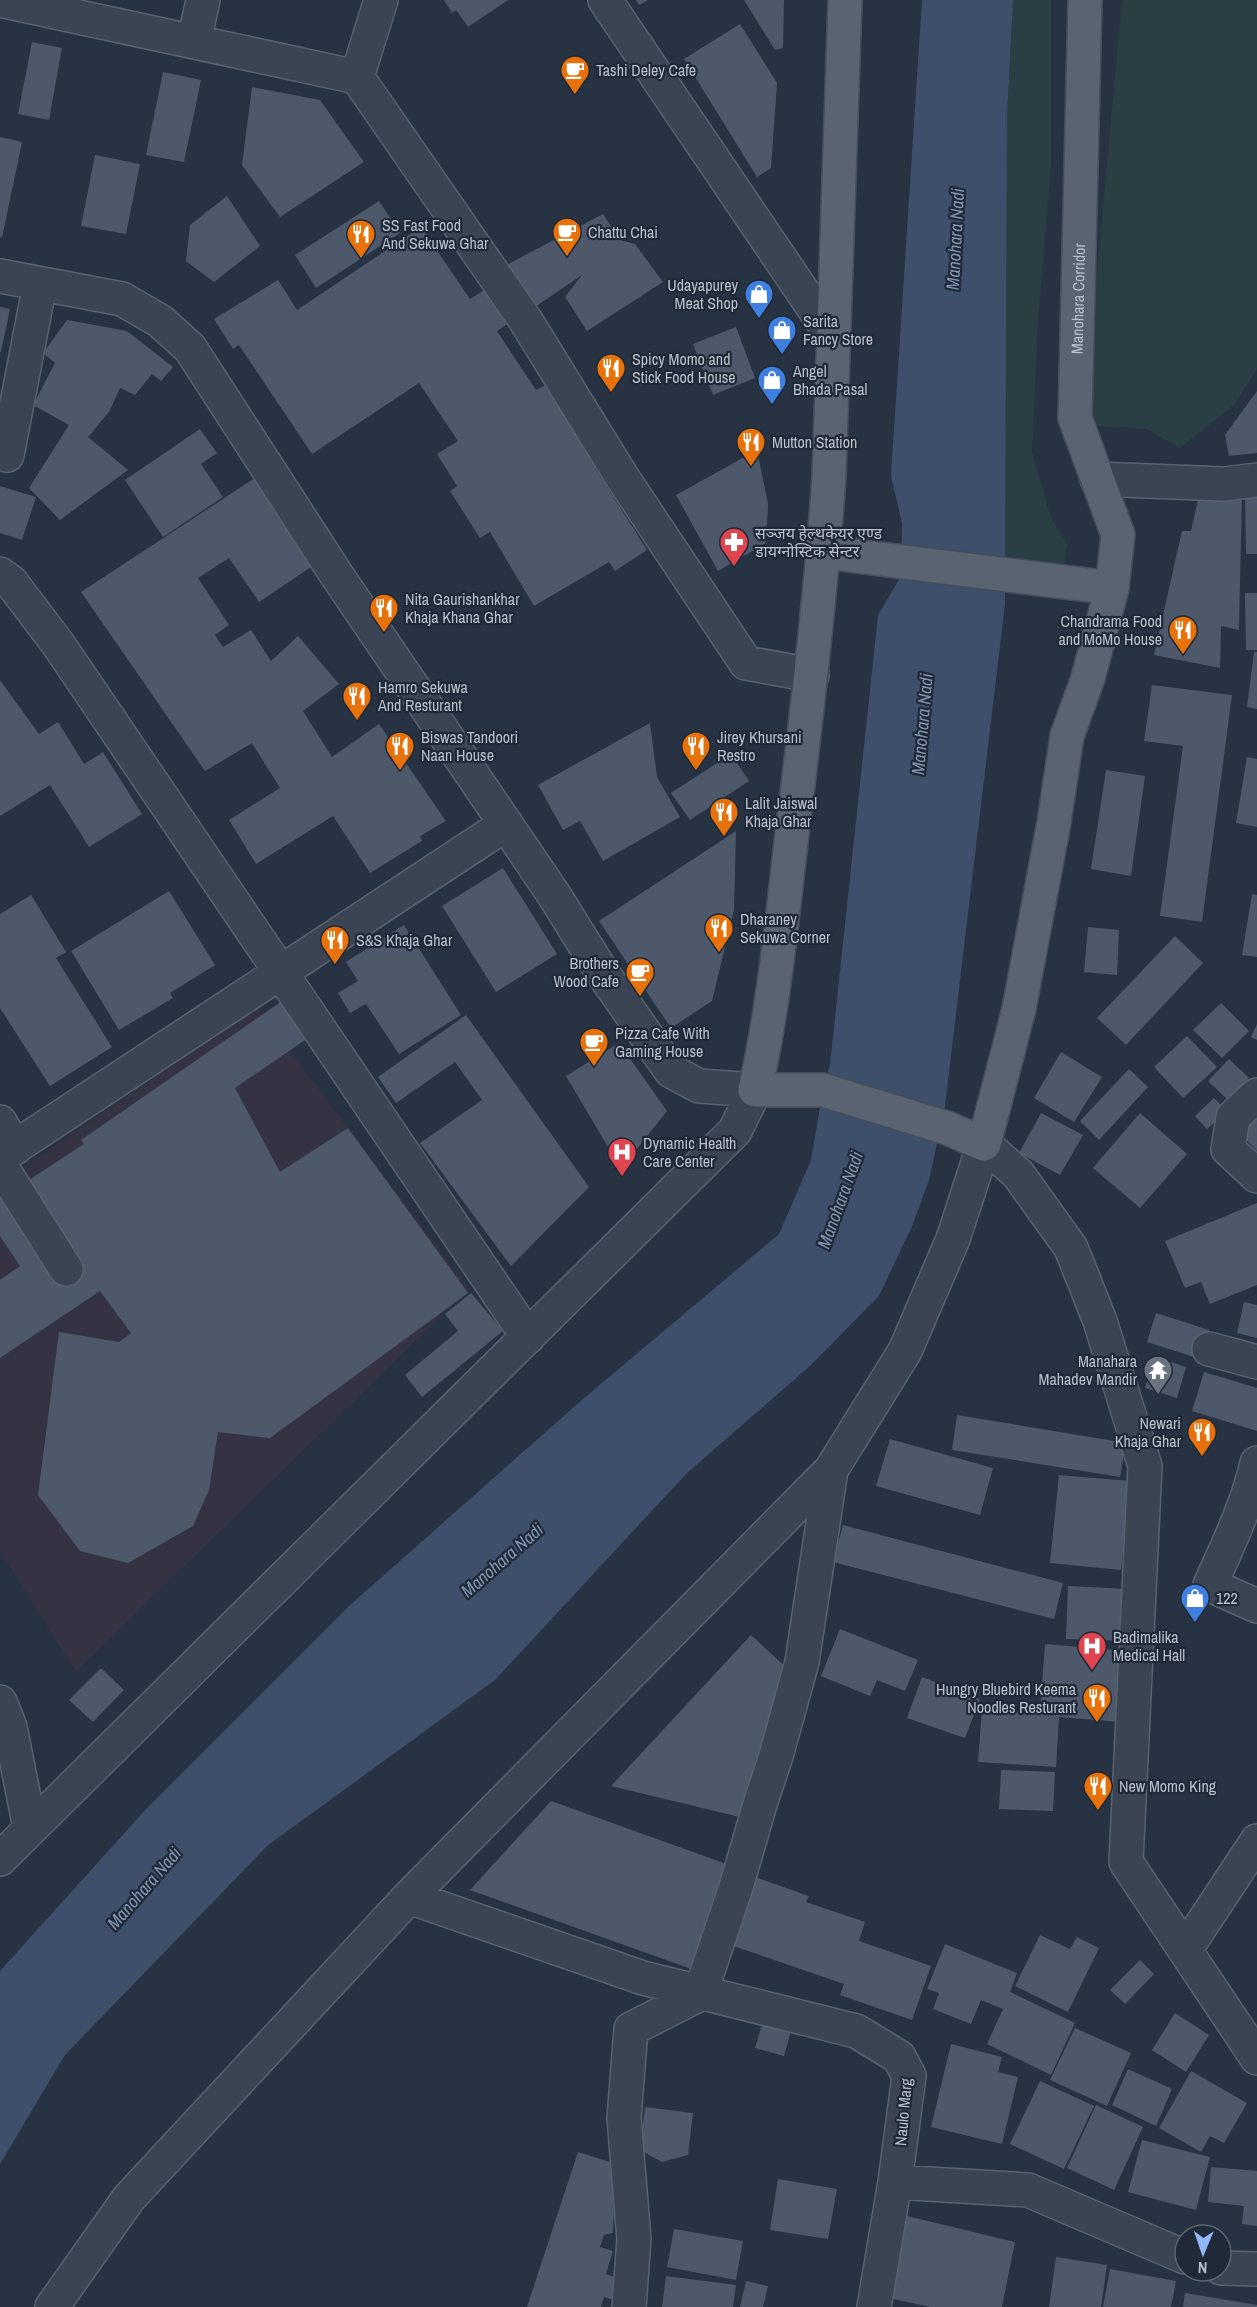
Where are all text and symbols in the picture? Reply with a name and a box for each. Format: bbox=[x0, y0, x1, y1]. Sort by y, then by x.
cafe icon: Tashi Deley Cafe bbox=[559, 54, 591, 96]
place label: Tashi Deley Cafe bbox=[596, 59, 696, 81]
water label: Manohara Nadi bbox=[940, 188, 970, 290]
place label: SS Fast Food And Sekuwa Ghar bbox=[381, 214, 489, 254]
cafe icon: Chattu Chai bbox=[551, 216, 583, 258]
restaurant icon: SS Fast Food And Sekuwa Ghar bbox=[345, 218, 377, 260]
place label: Chattu Chai bbox=[588, 221, 658, 243]
street label: Manohara Corridor bbox=[1066, 242, 1090, 354]
place label: Udayapurey Meat Shop bbox=[667, 274, 738, 314]
shop icon: Udayapurey Meat Shop bbox=[743, 278, 775, 320]
place label: Sarita Fancy Store bbox=[803, 310, 873, 350]
shop icon: Sarita Fancy Store bbox=[766, 314, 798, 356]
place label: Spicy Momo and Stick Food House bbox=[632, 348, 736, 388]
restaurant icon: Spicy Momo and Stick Food House bbox=[595, 352, 627, 394]
place label: Angel Bhada Pasal bbox=[792, 360, 867, 400]
shop icon: Angel Bhada Pasal bbox=[756, 364, 788, 406]
restaurant icon: Mutton Station bbox=[735, 426, 767, 468]
place label: Mutton Station bbox=[772, 431, 857, 453]
place label: सञ्जय हेल्थकेयर एण्ड डायग्नोस्टिक सेन्टर bbox=[754, 522, 883, 562]
pharmacy icon: सञ्जय हेल्थकेयर एण्ड डायग्नोस्टिक सेन्टर bbox=[718, 526, 750, 568]
place label: Nita Gaurishankhar Khaja Khana Ghar bbox=[405, 588, 520, 628]
restaurant icon: Nita Gaurishankhar Khaja Khana Ghar bbox=[368, 592, 400, 634]
place label: Chandrama Food and MoMo House bbox=[1058, 610, 1162, 650]
restaurant icon: Chandrama Food and MoMo House bbox=[1167, 614, 1199, 656]
water label: Manohara Nadi bbox=[905, 672, 939, 776]
place label: Hamro Sekuwa And Resturant bbox=[377, 676, 468, 716]
restaurant icon: Hamro Sekuwa And Resturant bbox=[341, 680, 373, 722]
place label: Biswas Tandoori Naan House bbox=[421, 726, 518, 766]
place label: Jirey Khursani Restro bbox=[717, 726, 802, 766]
restaurant icon: Biswas Tandoori Naan House bbox=[384, 730, 416, 772]
restaurant icon: Jirey Khursani Restro bbox=[680, 730, 712, 772]
place label: Lalit Jaiswal Khaja Ghar bbox=[745, 792, 817, 832]
restaurant icon: Lalit Jaiswal Khaja Ghar bbox=[708, 796, 740, 838]
place label: Dharaney Sekuwa Corner bbox=[740, 908, 831, 948]
restaurant icon: Dharaney Sekuwa Corner bbox=[703, 912, 735, 954]
restaurant icon: S&S Khaja Ghar bbox=[319, 924, 351, 966]
place label: S&S Khaja Ghar bbox=[356, 929, 453, 951]
place label: Brothers Wood Cafe bbox=[554, 952, 619, 992]
cafe icon: Brothers Wood Cafe bbox=[624, 956, 656, 998]
place label: Pizza Cafe With Gaming House bbox=[615, 1022, 710, 1062]
cafe icon: Pizza Cafe With Gaming House bbox=[578, 1026, 610, 1068]
place label: Dynamic Health Care Center bbox=[643, 1132, 736, 1172]
hospital icon: Dynamic Health Care Center bbox=[606, 1136, 638, 1178]
water label: Manohara Nadi bbox=[811, 1148, 869, 1252]
place label: Manahara Mahadev Mandir bbox=[1039, 1350, 1138, 1390]
temple icon: Manahara Mahadev Mandir bbox=[1142, 1354, 1174, 1396]
place label: Newari Khaja Ghar bbox=[1115, 1412, 1182, 1452]
restaurant icon: Newari Khaja Ghar bbox=[1186, 1416, 1218, 1458]
water label: Manohara Nadi bbox=[455, 1517, 549, 1603]
shop icon: 122 bbox=[1179, 1582, 1211, 1624]
place label: 122 bbox=[1216, 1587, 1238, 1609]
place label: Badimalika Medical Hall bbox=[1113, 1626, 1185, 1666]
hospital icon: Badimalika Medical Hall bbox=[1076, 1630, 1108, 1672]
place label: Hungry Bluebird Keema Noodles Resturant bbox=[936, 1678, 1077, 1718]
restaurant icon: Hungry Bluebird Keema Noodles Resturant bbox=[1081, 1682, 1113, 1724]
restaurant icon: New Momo King bbox=[1082, 1770, 1114, 1812]
place label: New Momo King bbox=[1119, 1775, 1217, 1797]
water label: Manohara Nadi bbox=[101, 1841, 187, 1935]
street label: Naulo Marg bbox=[889, 2077, 917, 2147]
north arrow bbox=[1173, 2223, 1233, 2283]
text: N bbox=[1197, 2257, 1208, 2279]

